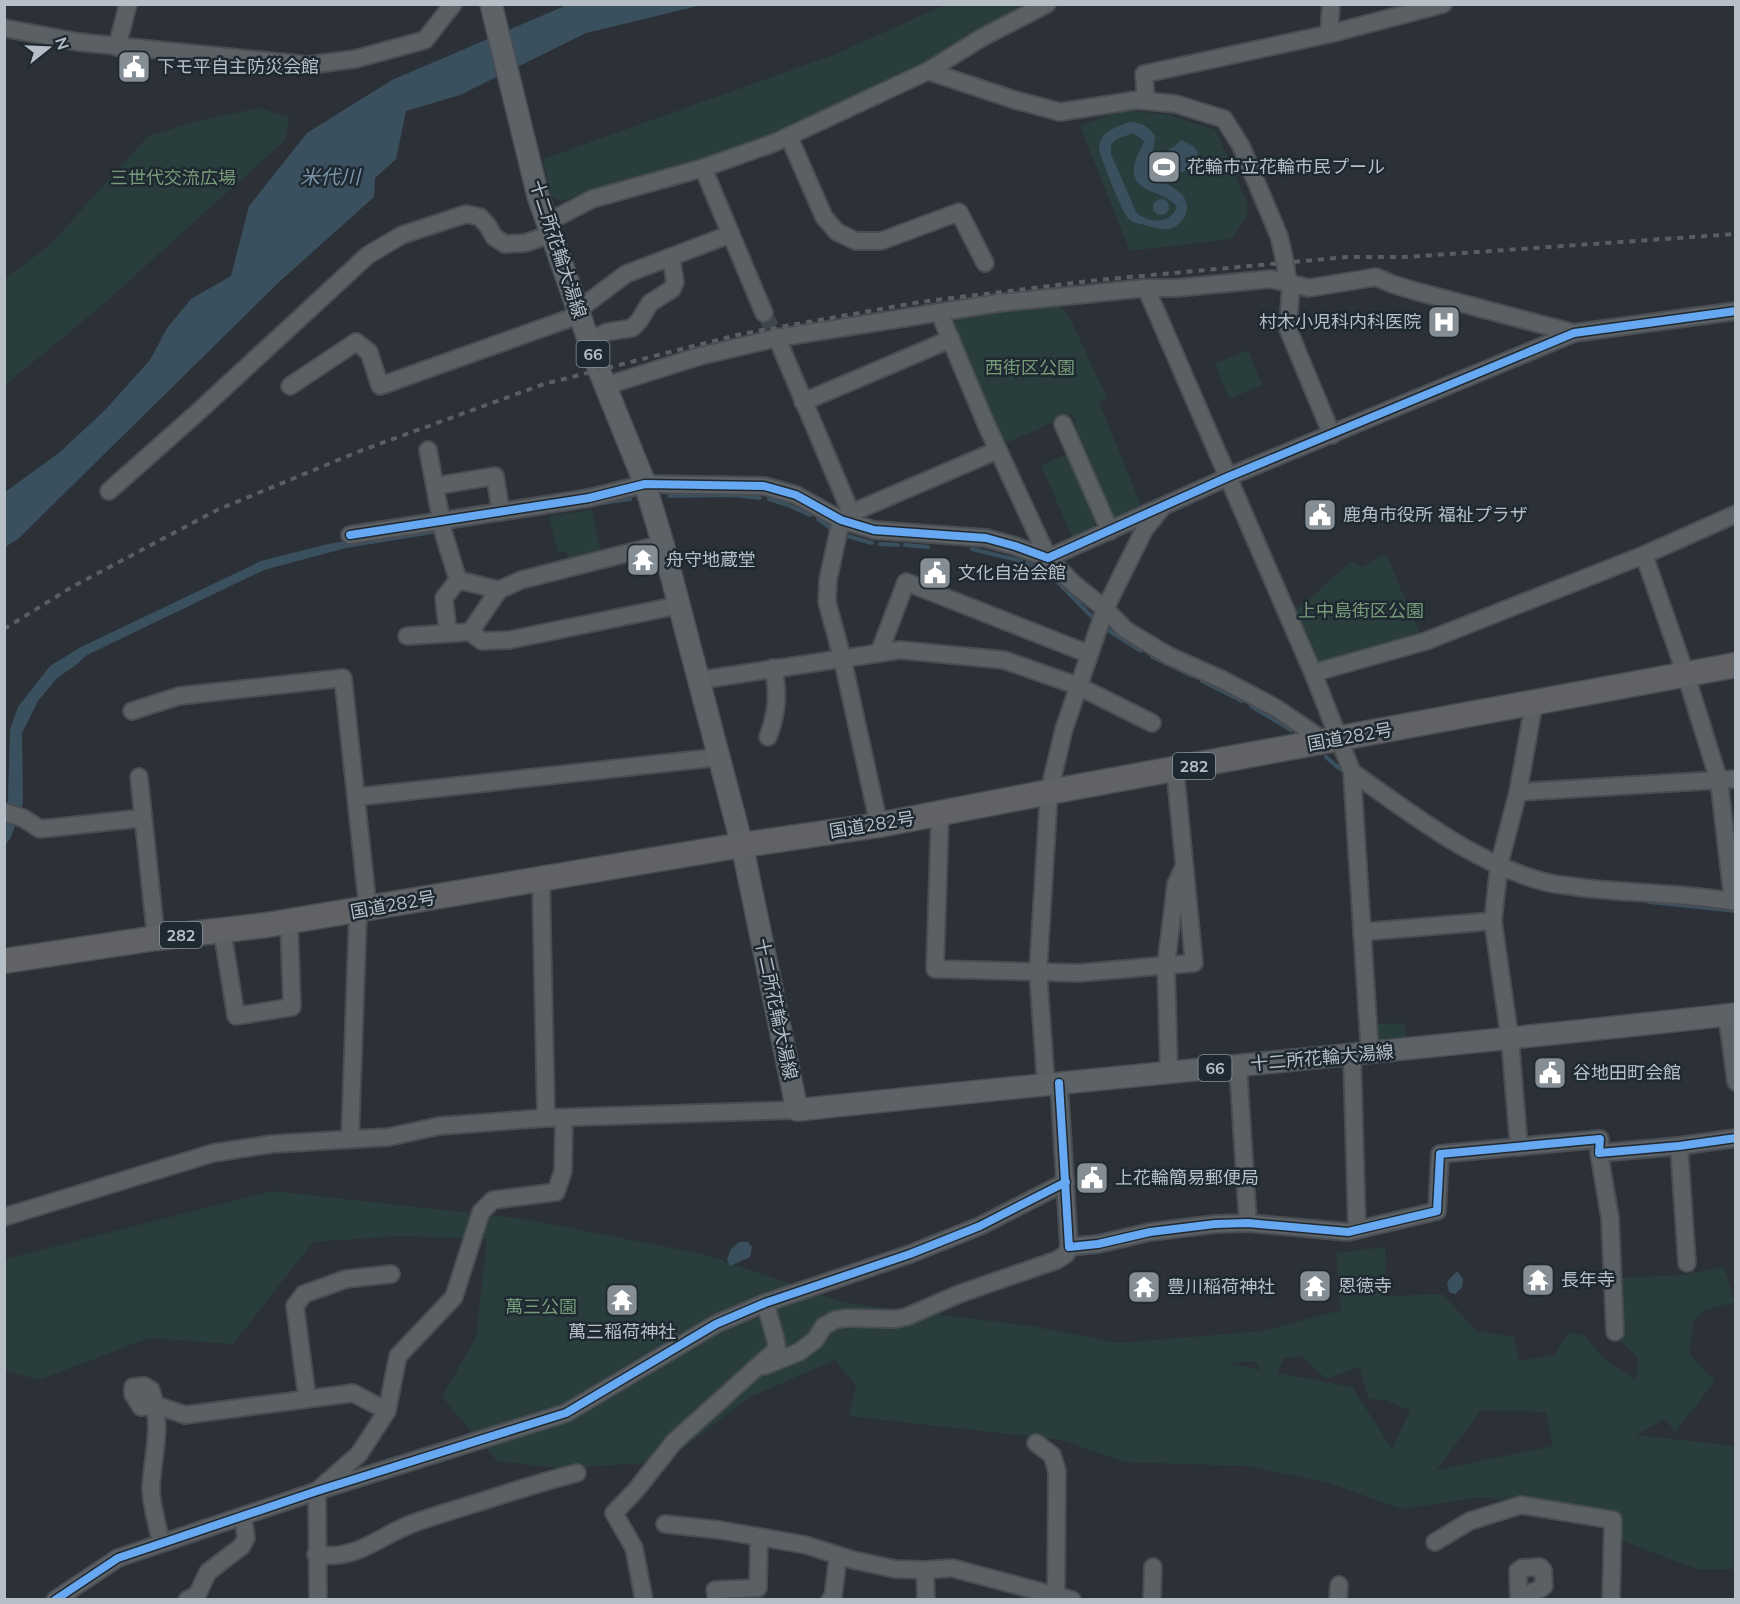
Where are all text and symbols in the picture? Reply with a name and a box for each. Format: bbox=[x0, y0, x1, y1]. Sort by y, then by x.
north arrow bbox=[18, 18, 78, 78]
text: N bbox=[51, 35, 74, 52]
public building icon: 下モ平自主防災会館 bbox=[116, 49, 152, 85]
place label: 下モ平自主防災会館 bbox=[157, 55, 319, 78]
sports icon: 花輪市立花輪市民プール bbox=[1146, 149, 1182, 185]
place label: 花輪市立花輪市民プール bbox=[1187, 155, 1385, 178]
water label: 米代川 bbox=[300, 164, 362, 189]
park label: 三世代交流広場 bbox=[110, 166, 236, 189]
street label: 十二所花輪大湯線 bbox=[525, 177, 592, 321]
hospital icon: 村木小児科内科医院 bbox=[1426, 304, 1462, 340]
place label: 村木小児科内科医院 bbox=[1259, 310, 1421, 333]
road number: 66 bbox=[576, 341, 610, 367]
park label: 西街区公園 bbox=[985, 356, 1075, 379]
public building icon: 鹿角市役所 福祉プラザ bbox=[1302, 497, 1338, 533]
place label: 鹿角市役所 福祉プラザ bbox=[1343, 503, 1528, 526]
temple icon: 舟守地蔵堂 bbox=[625, 542, 661, 578]
place label: 舟守地蔵堂 bbox=[666, 548, 756, 571]
public building icon: 文化自治会館 bbox=[917, 555, 953, 591]
place label: 文化自治会館 bbox=[958, 561, 1066, 584]
park label: 上中島街区公園 bbox=[1298, 599, 1424, 622]
street label: 国道282号 bbox=[1305, 718, 1394, 755]
road number: 282 bbox=[1173, 753, 1215, 779]
street label: 国道282号 bbox=[827, 806, 916, 843]
street label: 国道282号 bbox=[348, 886, 437, 923]
road number: 282 bbox=[160, 922, 202, 948]
street label: 十二所花輪大湯線 bbox=[750, 936, 803, 1082]
street label: 十二所花輪大湯線 bbox=[1249, 1040, 1395, 1075]
road number: 66 bbox=[1198, 1055, 1232, 1081]
public building icon: 谷地田町会館 bbox=[1532, 1055, 1568, 1091]
place label: 谷地田町会館 bbox=[1573, 1061, 1681, 1084]
public building icon: 上花輪簡易郵便局 bbox=[1074, 1160, 1110, 1196]
place label: 上花輪簡易郵便局 bbox=[1115, 1166, 1259, 1189]
temple icon: 長年寺 bbox=[1520, 1262, 1556, 1298]
temple icon: 恩徳寺 bbox=[1297, 1268, 1333, 1304]
place label: 長年寺 bbox=[1561, 1268, 1615, 1291]
temple icon: 豊川稲荷神社 bbox=[1126, 1269, 1162, 1305]
place label: 恩徳寺 bbox=[1338, 1274, 1392, 1297]
place label: 豊川稲荷神社 bbox=[1167, 1275, 1275, 1298]
temple icon: 萬三稲荷神社 bbox=[604, 1282, 640, 1318]
park label: 萬三公園 bbox=[505, 1295, 577, 1318]
place label: 萬三稲荷神社 bbox=[568, 1320, 676, 1343]

